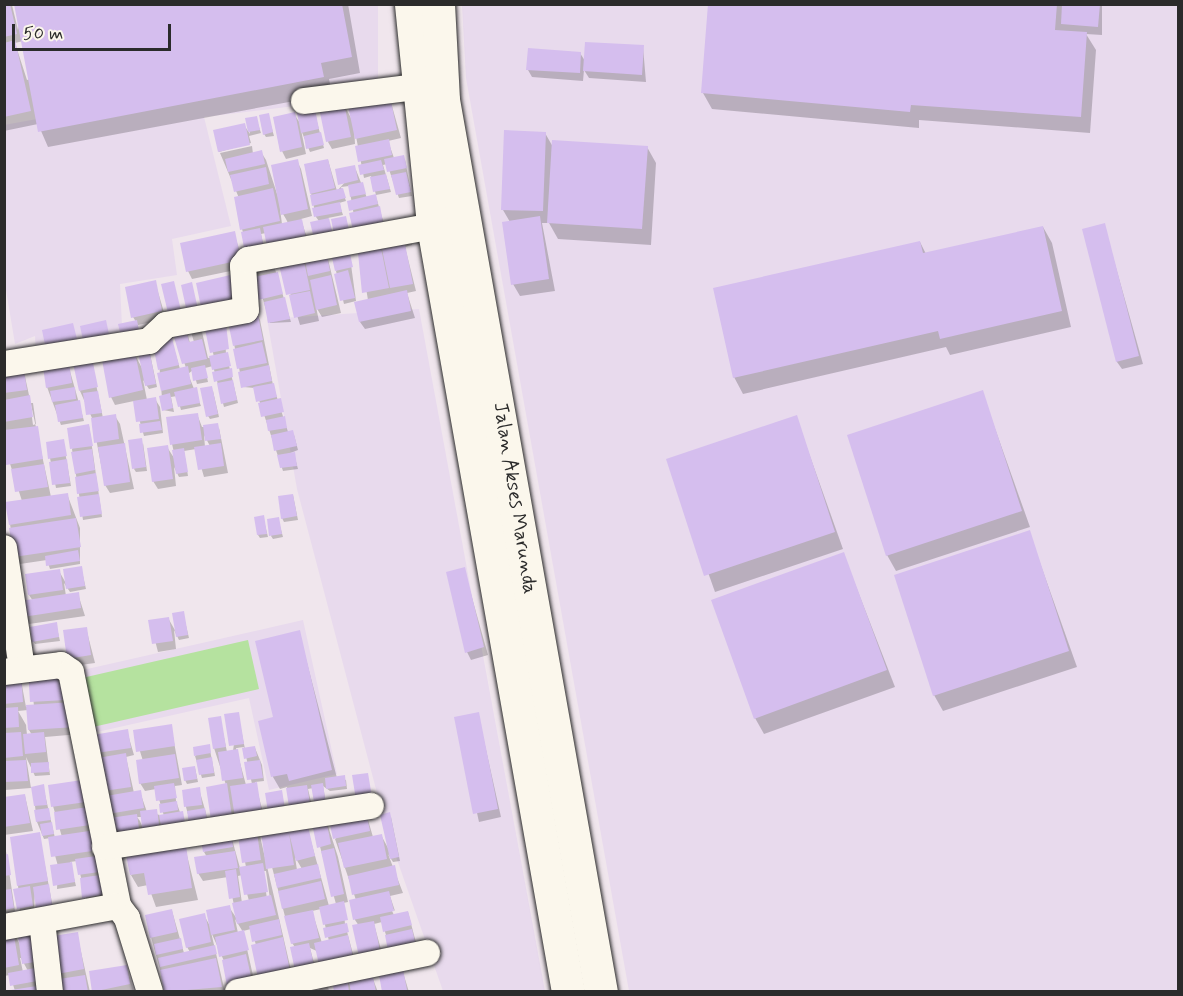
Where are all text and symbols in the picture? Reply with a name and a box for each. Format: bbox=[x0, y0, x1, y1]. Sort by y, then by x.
scale bar bbox=[15, 12, 174, 50]
text: 50 m bbox=[23, 22, 63, 46]
street label: Jalan Akses Marunda bbox=[488, 401, 542, 595]

